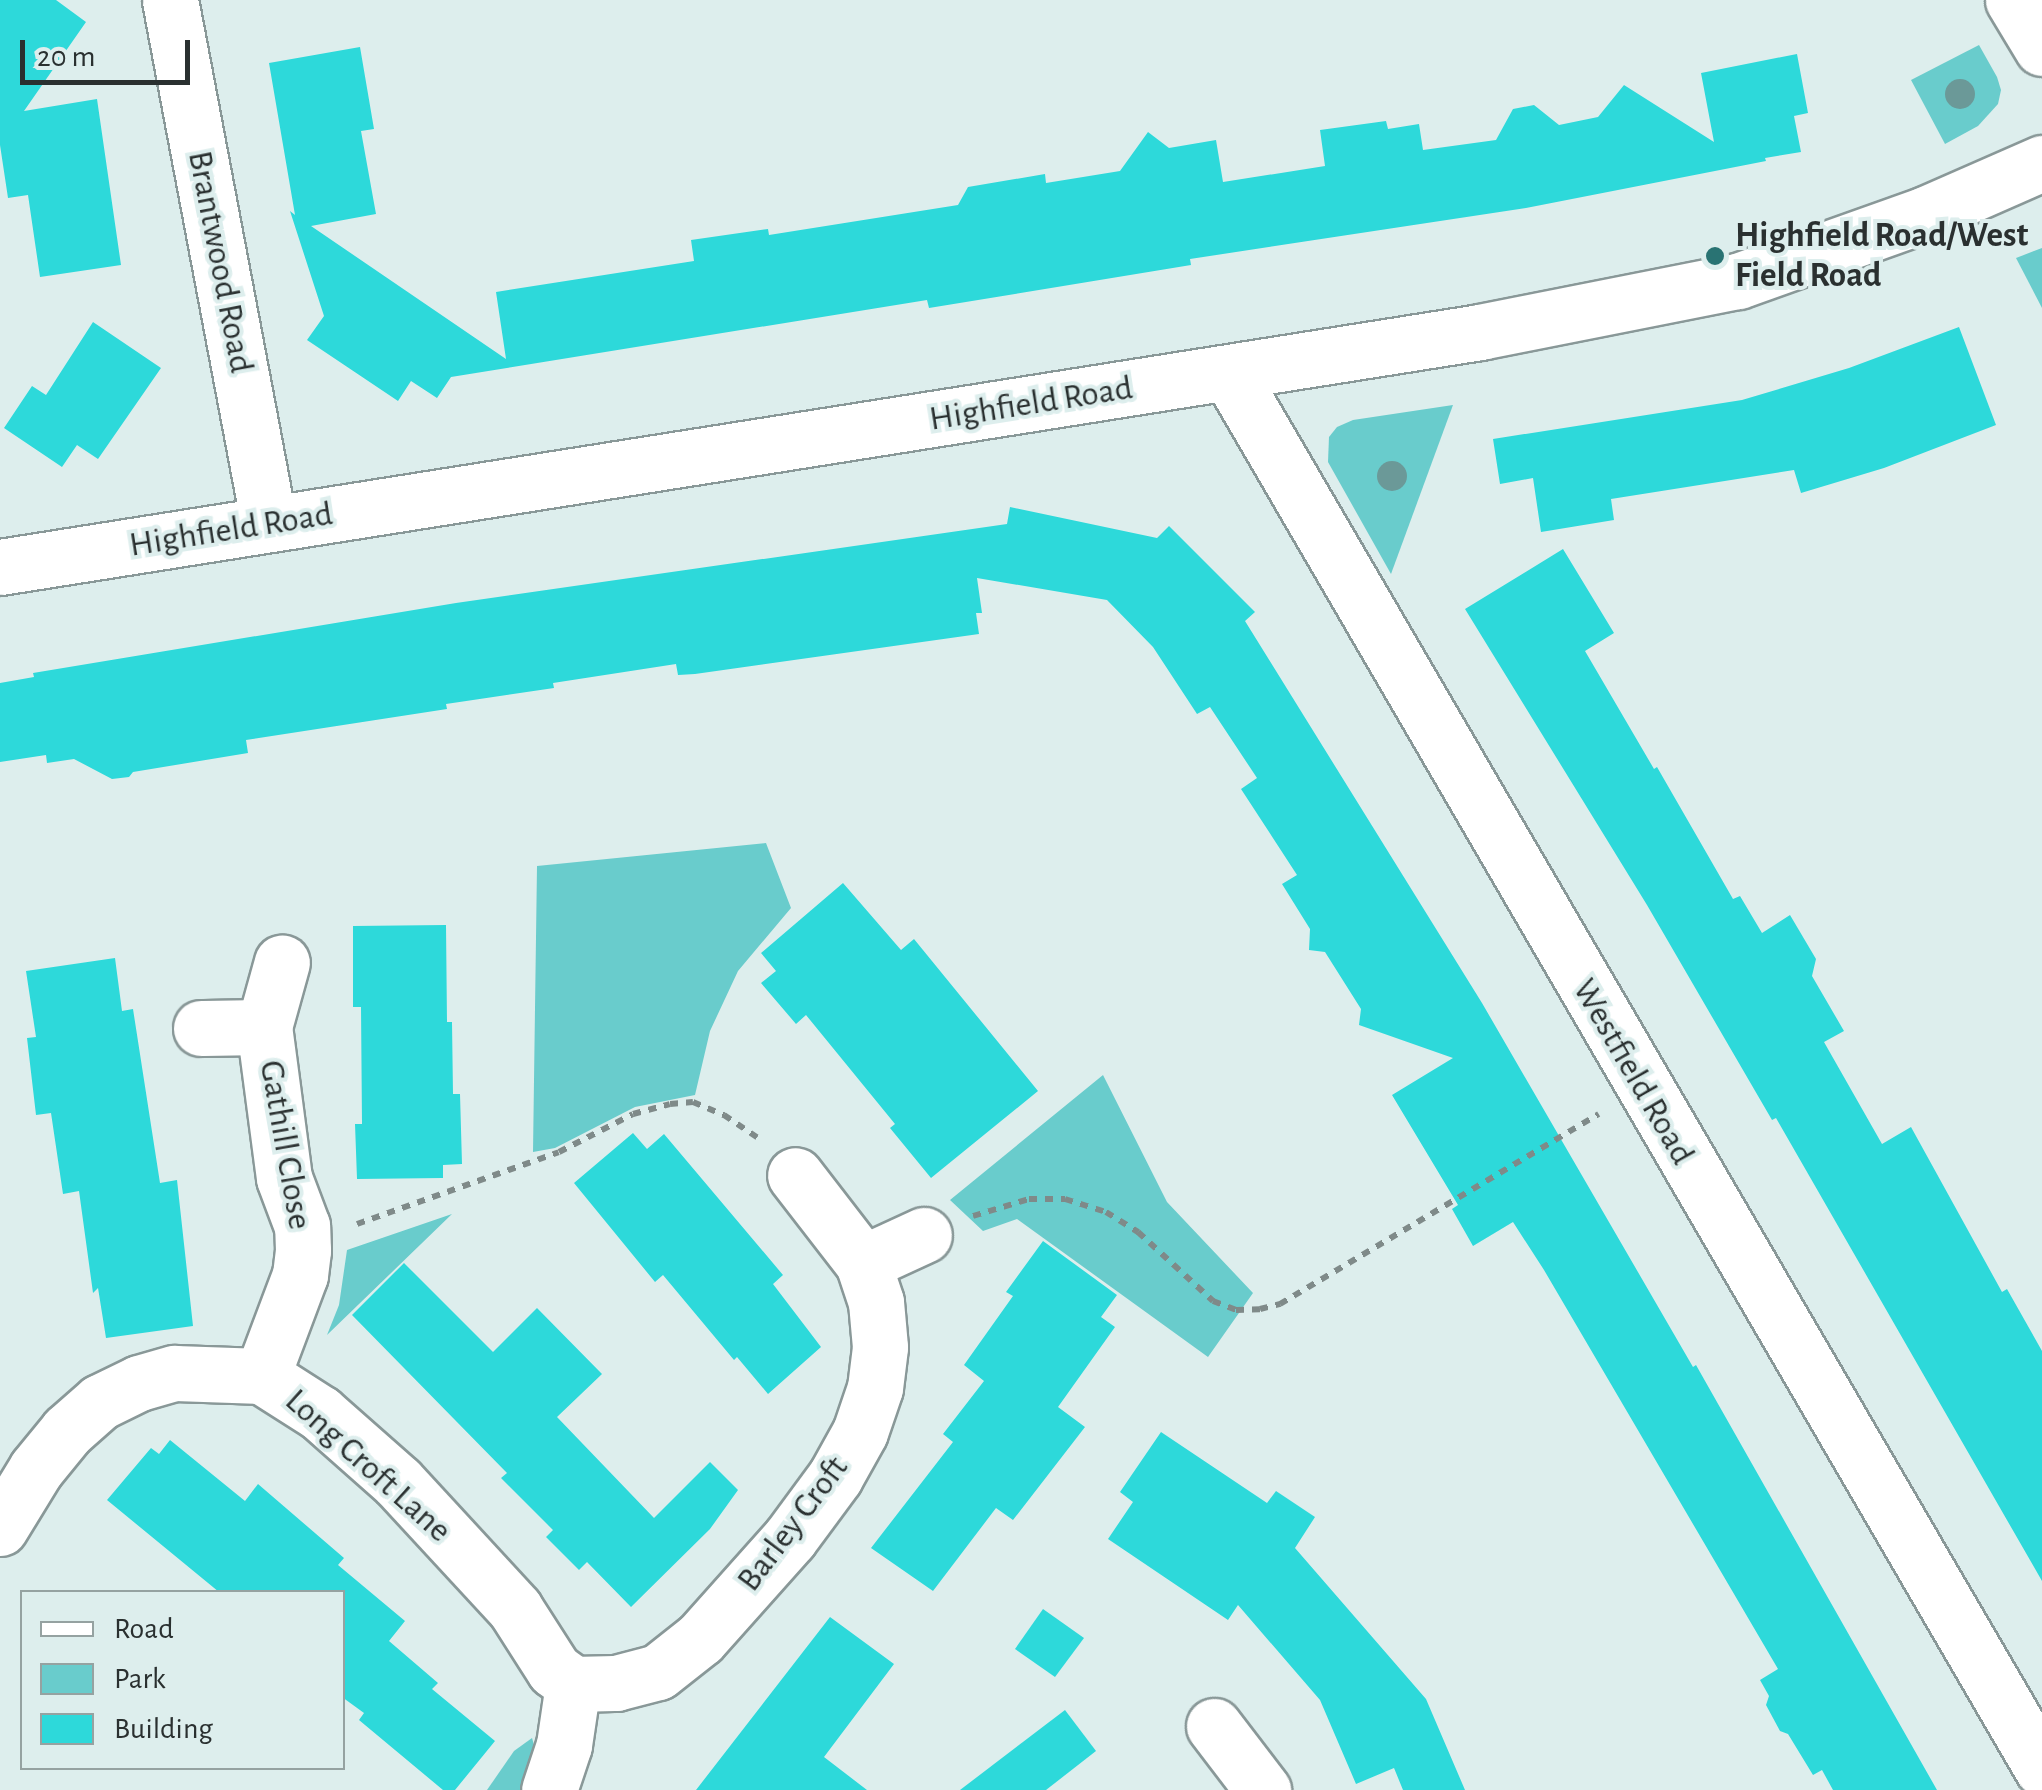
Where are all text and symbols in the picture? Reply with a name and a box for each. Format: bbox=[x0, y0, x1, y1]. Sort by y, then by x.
scale bar bbox=[25, 20, 195, 82]
text: 20 m bbox=[37, 42, 95, 72]
street label: Brantwood Road bbox=[178, 147, 262, 377]
place label: Highfield Road/West Field Road bbox=[1735, 215, 2028, 297]
marker: Highfield Road/West Field Road bbox=[1704, 245, 1726, 267]
street label: Highfield Road bbox=[926, 367, 1136, 441]
street label: Highfield Road bbox=[126, 493, 336, 567]
street label: Westfield Road bbox=[1563, 972, 1703, 1172]
street label: Gathill Close bbox=[249, 1057, 321, 1233]
street label: Long Croft Lane bbox=[276, 1380, 460, 1552]
street label: Barley Croft bbox=[728, 1448, 858, 1600]
legend bbox=[20, 1590, 345, 1770]
text: Road bbox=[114, 1614, 174, 1644]
text: Park bbox=[114, 1664, 166, 1694]
text: Building bbox=[114, 1714, 213, 1744]

